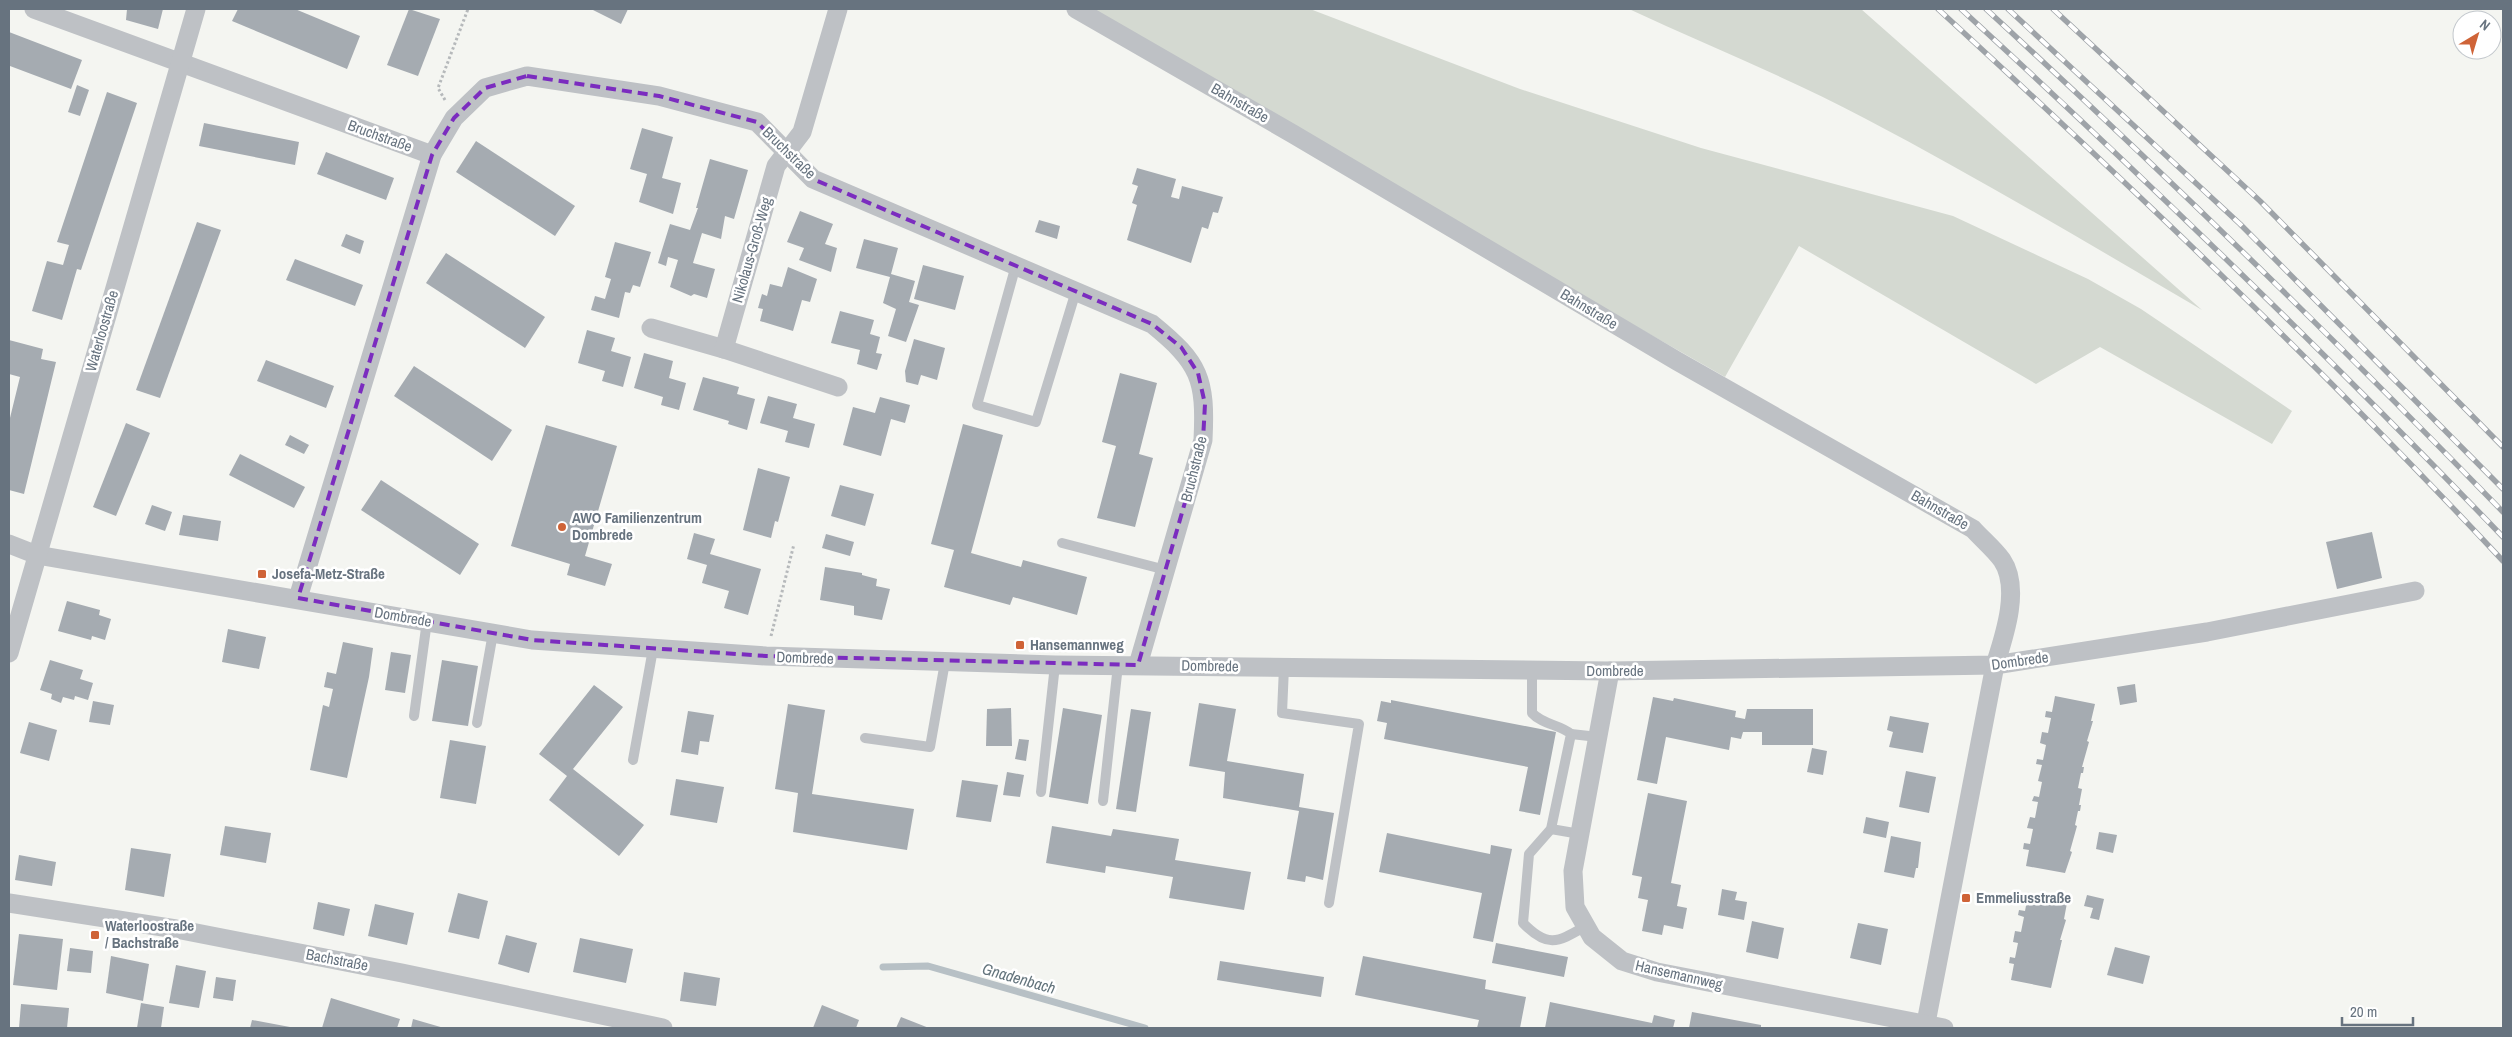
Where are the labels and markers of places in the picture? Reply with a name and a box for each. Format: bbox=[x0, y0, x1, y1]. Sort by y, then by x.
place label: AWO Familienzentrum Dombrede bbox=[572, 507, 702, 545]
marker: AWO Familienzentrum Dombrede bbox=[556, 521, 568, 533]
place label: Josefa-Metz-Straße bbox=[272, 563, 385, 584]
marker: Josefa-Metz-Straße bbox=[256, 568, 268, 580]
place label: Hansemannweg bbox=[1030, 634, 1124, 655]
marker: Hansemannweg bbox=[1014, 639, 1026, 651]
place label: Emmeliusstraße bbox=[1976, 887, 2071, 908]
marker: Emmeliusstraße bbox=[1960, 892, 1972, 904]
place label: Waterloostraße / Bachstraße bbox=[105, 915, 194, 953]
marker: Waterloostraße / Bachstraße bbox=[89, 929, 101, 941]

